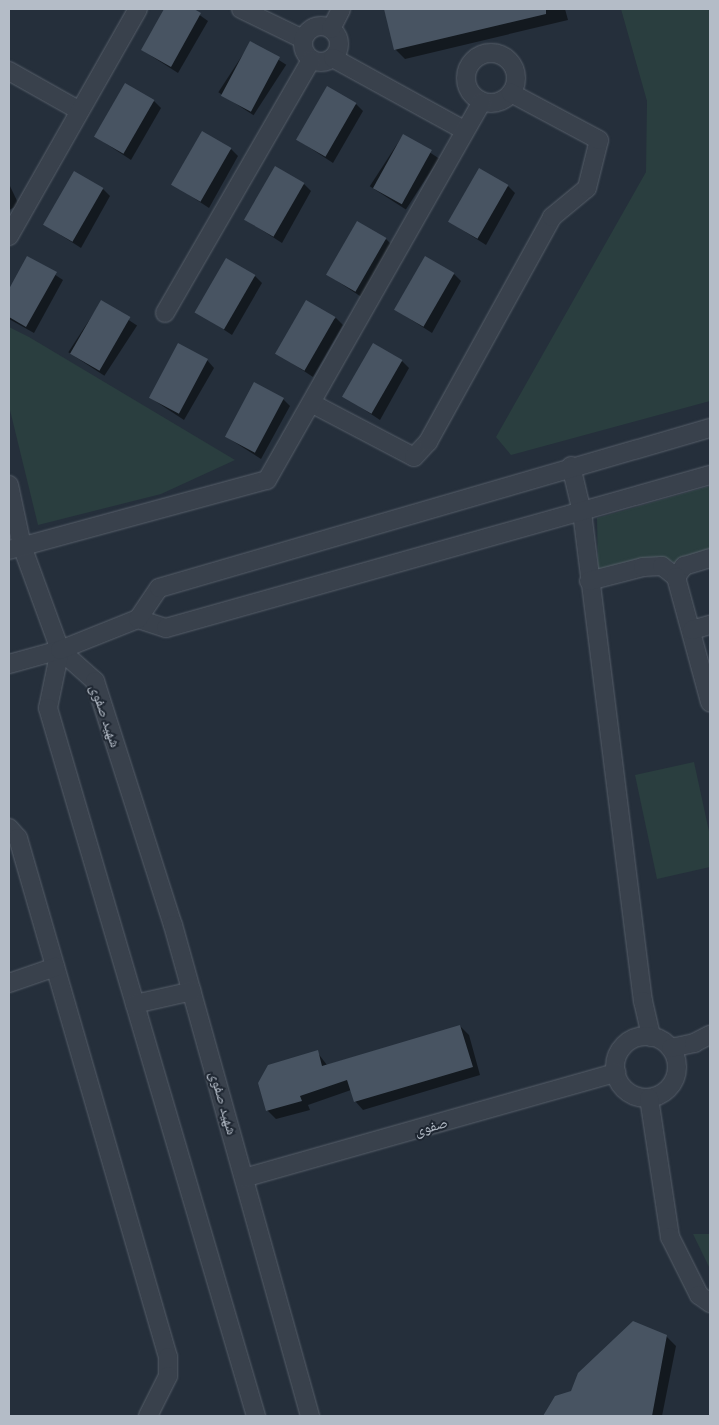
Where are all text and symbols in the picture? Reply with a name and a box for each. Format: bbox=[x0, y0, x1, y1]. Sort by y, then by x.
street label: شهید صفوی bbox=[86, 682, 124, 750]
street label: شهید صفوی bbox=[205, 1069, 241, 1137]
street label: صفوی bbox=[412, 1114, 450, 1140]

